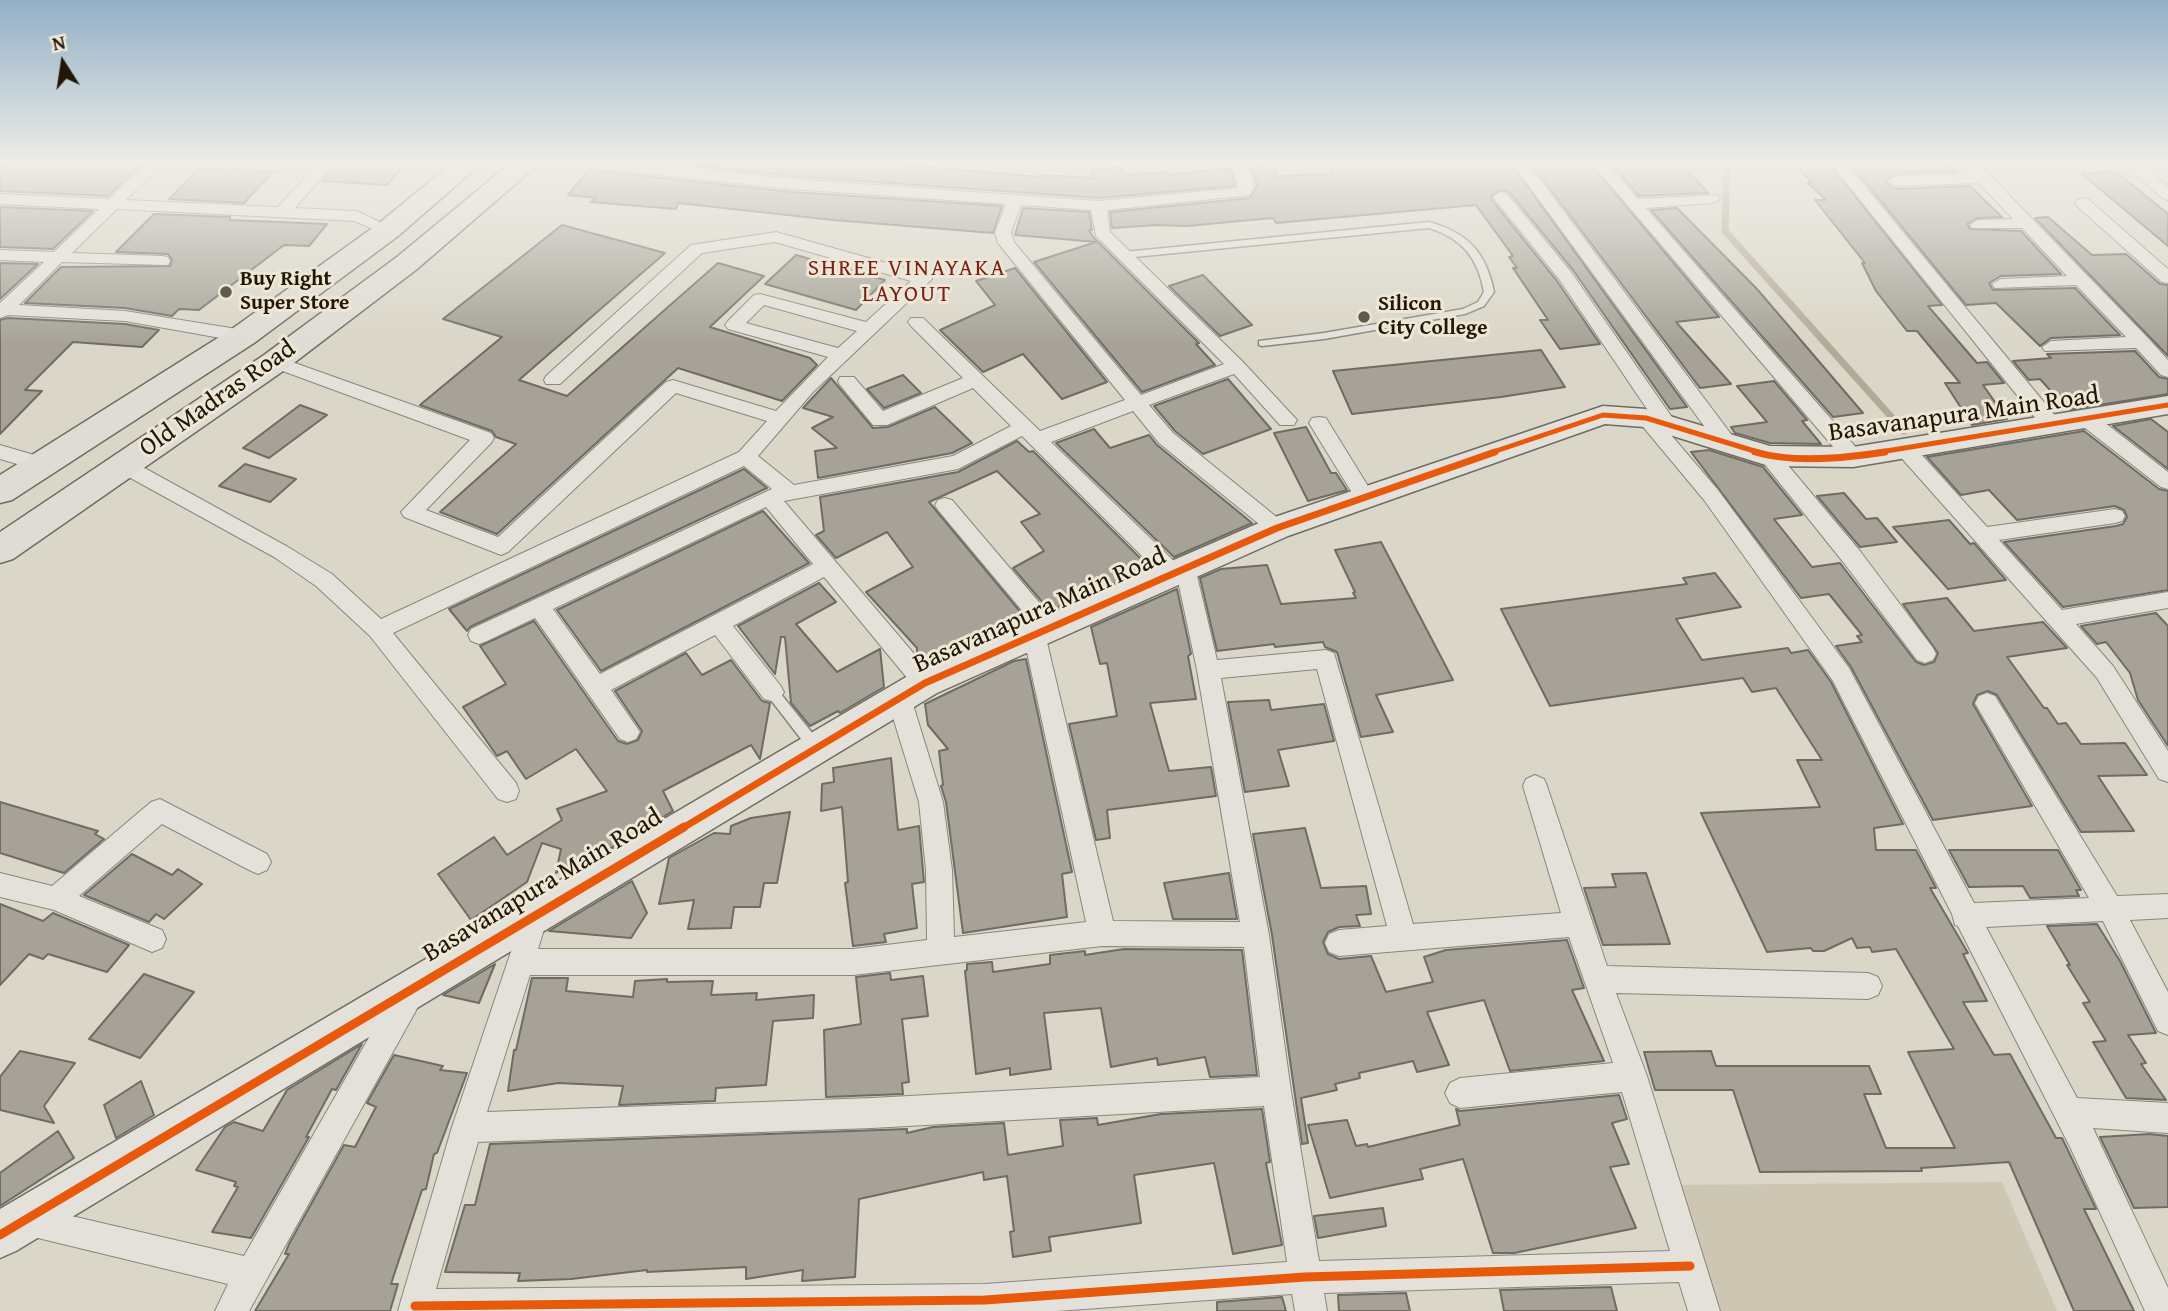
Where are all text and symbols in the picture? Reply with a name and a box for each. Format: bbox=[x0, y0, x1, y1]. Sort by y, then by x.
text: N bbox=[50, 27, 68, 57]
north arrow bbox=[28, 28, 98, 98]
district label: SHREE VINAYAKA LAYOUT bbox=[809, 255, 1005, 309]
place label: Buy Right Super Store bbox=[240, 267, 349, 317]
marker: Buy Right Super Store bbox=[218, 284, 234, 300]
place label: Silicon City College bbox=[1378, 292, 1487, 342]
marker: Silicon City College bbox=[1356, 309, 1372, 325]
street label: Old Madras Road bbox=[134, 334, 302, 464]
street label: Basavanapura Main Road bbox=[1827, 381, 2101, 449]
street label: Basavanapura Main Road bbox=[909, 541, 1171, 681]
street label: Basavanapura Main Road bbox=[418, 802, 668, 970]

